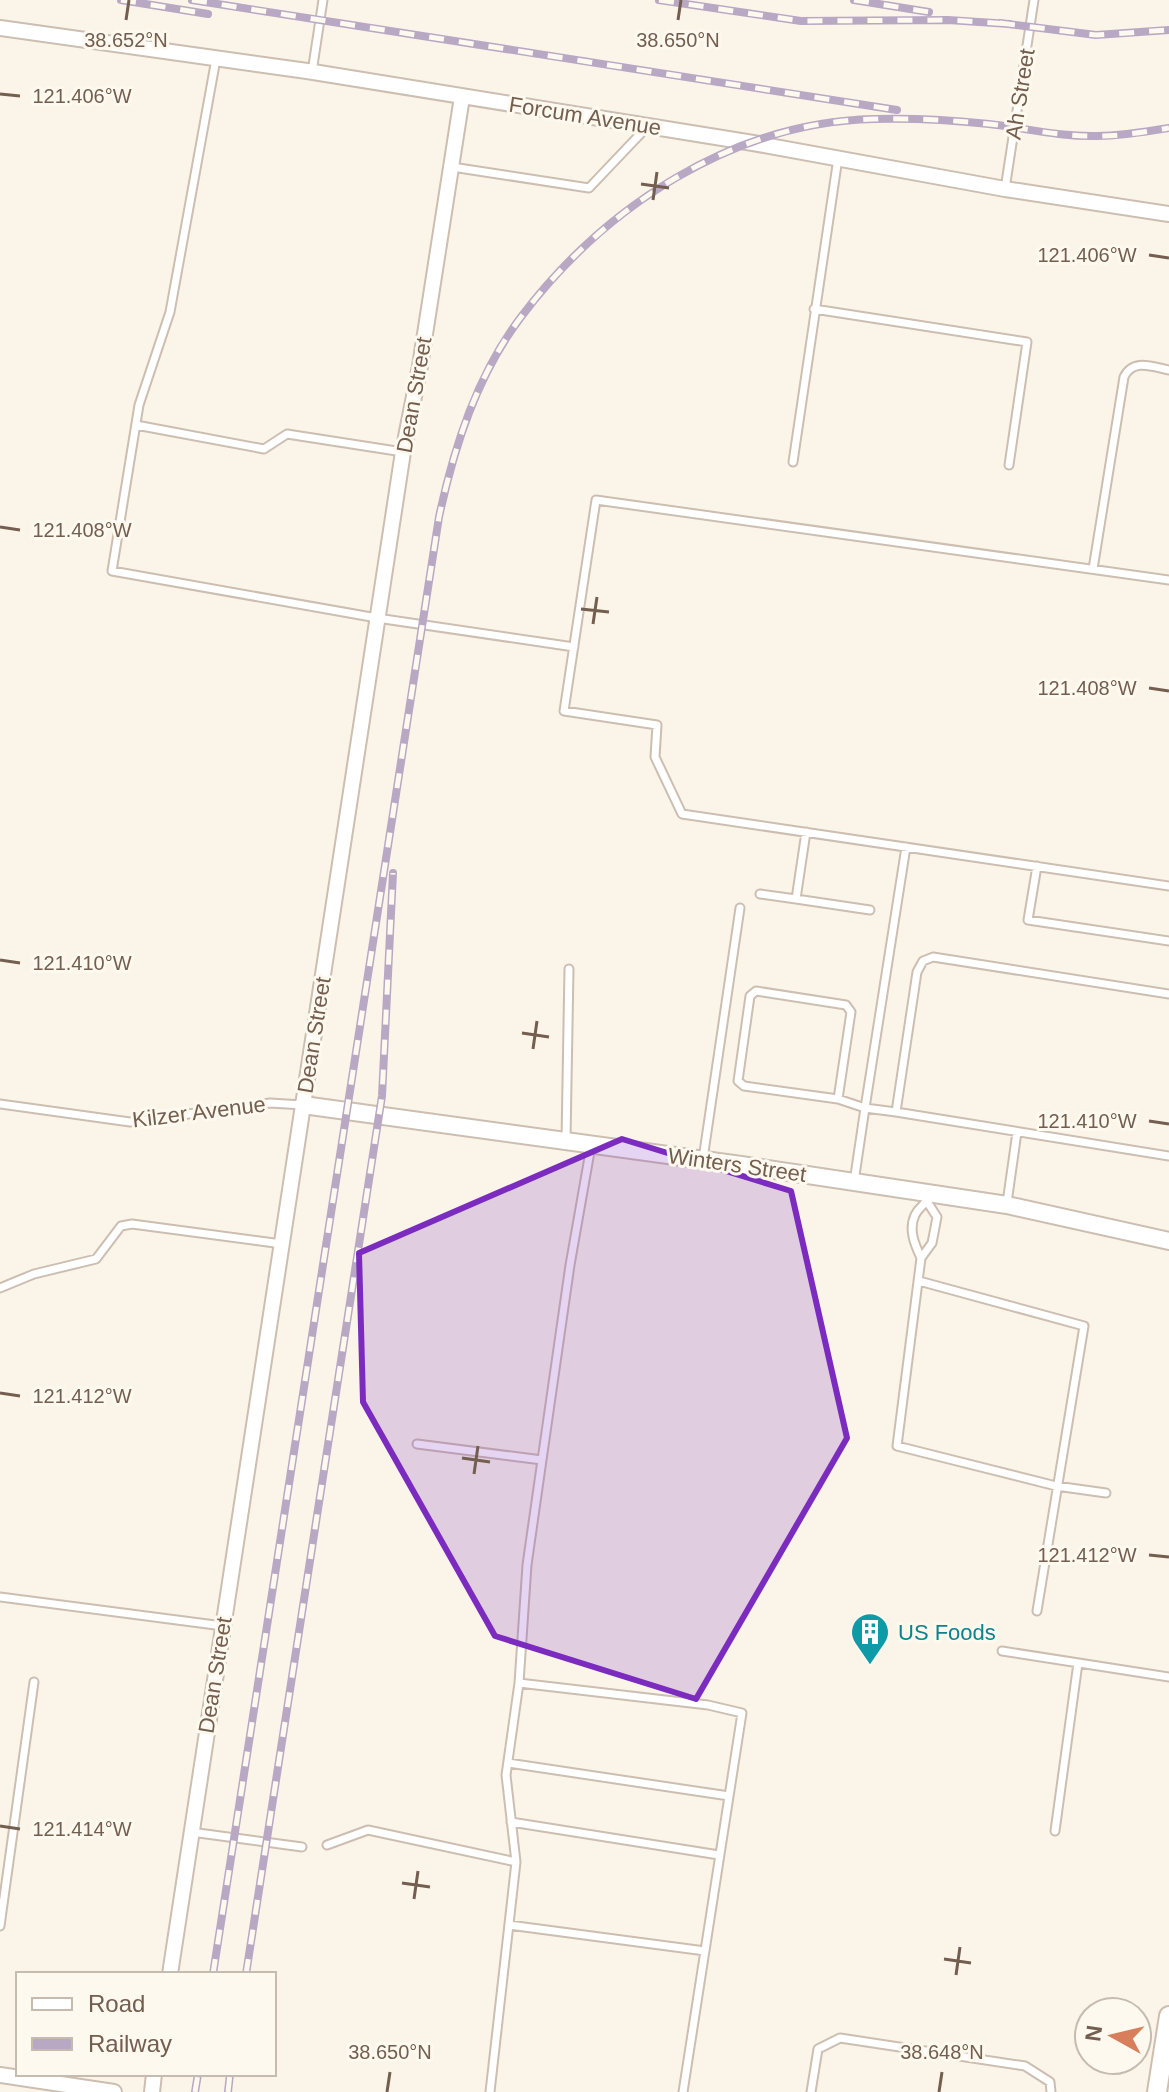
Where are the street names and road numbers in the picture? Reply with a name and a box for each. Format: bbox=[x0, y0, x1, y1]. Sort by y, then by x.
street label: Ah Street bbox=[1000, 47, 1040, 141]
street label: Forcum Avenue bbox=[507, 92, 663, 140]
street label: Dean Street bbox=[391, 335, 437, 455]
street label: Dean Street bbox=[292, 975, 336, 1095]
street label: Kilzer Avenue bbox=[131, 1091, 267, 1133]
street label: Winters Street bbox=[666, 1143, 808, 1187]
street label: Dean Street bbox=[193, 1615, 237, 1735]

